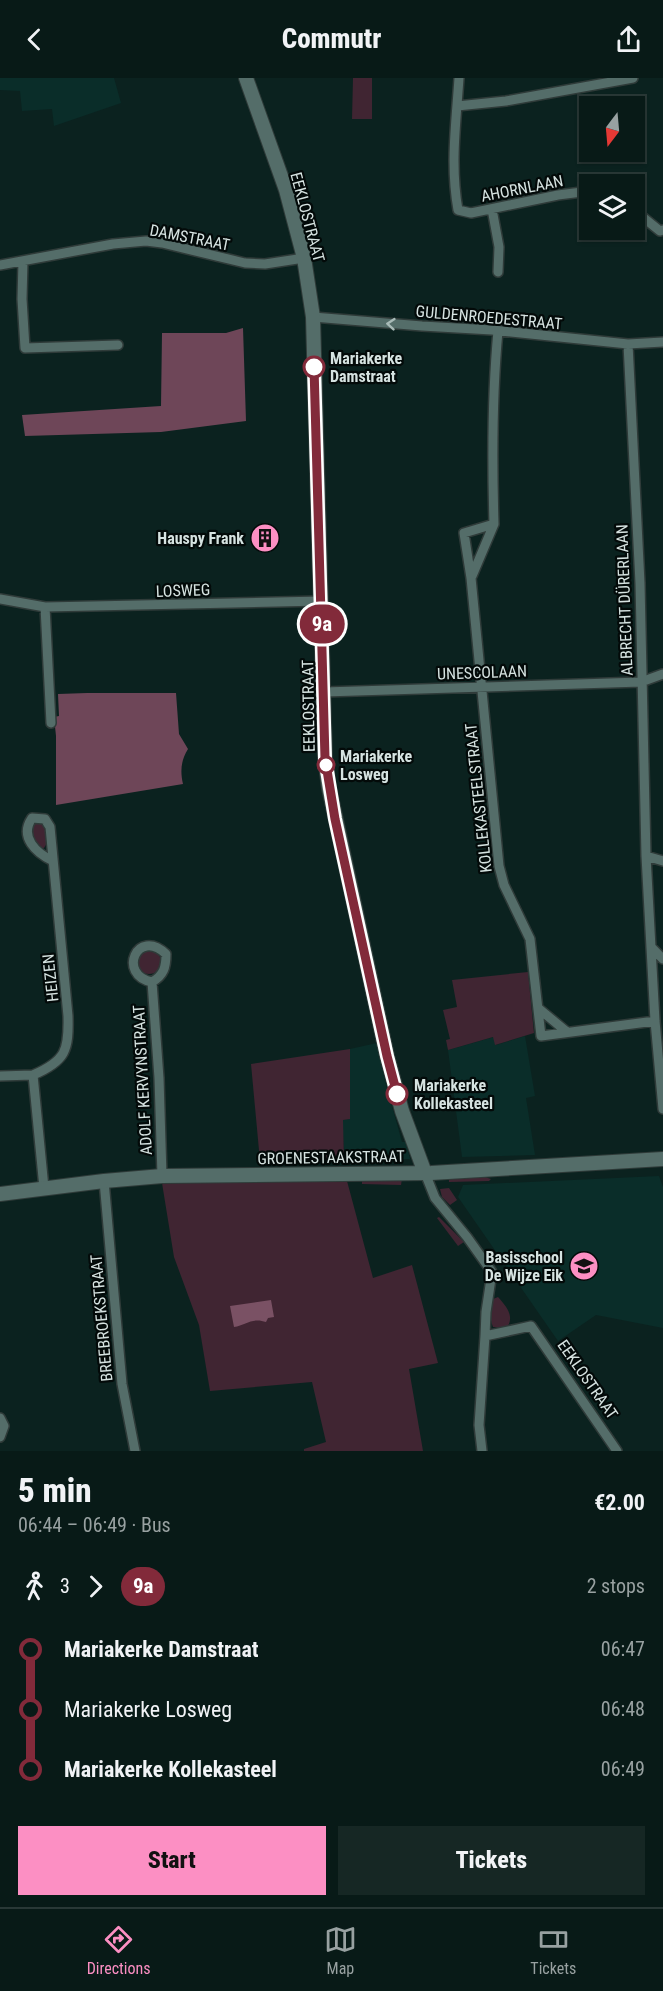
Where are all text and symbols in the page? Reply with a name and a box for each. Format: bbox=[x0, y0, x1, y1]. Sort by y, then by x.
icon: back bbox=[18, 23, 51, 56]
text: Commutr bbox=[282, 23, 381, 55]
icon: share bbox=[612, 23, 645, 56]
north arrow bbox=[579, 96, 645, 162]
map controls bbox=[579, 96, 645, 240]
street label: EEKLOSTRAAT bbox=[286, 170, 329, 264]
street label: AHORNLAAN bbox=[479, 171, 565, 206]
button: layers bbox=[579, 174, 645, 240]
street label: DAMSTRAAT bbox=[148, 220, 232, 255]
street label: GULDENROEDESTRAAT bbox=[415, 302, 563, 333]
one-way arrow bbox=[387, 318, 396, 331]
place label: Mariakerke Damstraat bbox=[330, 349, 402, 386]
marker: Mariakerke Damstraat bbox=[303, 356, 325, 378]
building icon: Hauspy Frank bbox=[249, 522, 281, 554]
street label: ALBRECHT DÜRERLAAN bbox=[612, 524, 637, 676]
place label: Hauspy Frank bbox=[157, 529, 244, 548]
street label: LOSWEG bbox=[155, 580, 211, 601]
line badge: 9a bbox=[295, 604, 349, 644]
text: 9a bbox=[312, 612, 332, 636]
street label: EEKLOSTRAAT bbox=[298, 660, 319, 752]
street label: UNESCOLAAN bbox=[437, 661, 527, 684]
street label: KOLLEKASTEELSTRAAT bbox=[461, 722, 496, 874]
place label: Mariakerke Losweg bbox=[340, 747, 412, 784]
marker: Mariakerke Losweg bbox=[317, 756, 335, 774]
street label: HEIZEN bbox=[39, 953, 62, 1003]
street label: ADOLF KERVYNSTRAAT bbox=[129, 1005, 156, 1155]
place label: Mariakerke Kollekasteel bbox=[414, 1076, 493, 1113]
marker: Mariakerke Kollekasteel bbox=[386, 1083, 408, 1105]
street label: GROENESTAAKSTRAAT bbox=[257, 1147, 405, 1168]
place label: Basisschool De Wijze Eik bbox=[485, 1248, 563, 1285]
school or university icon: Basisschool De Wijze Eik bbox=[568, 1250, 600, 1282]
street label: BREEBROEKSTRAAT bbox=[86, 1254, 117, 1382]
street label: EEKLOSTRAAT bbox=[553, 1336, 622, 1423]
text: 5 min bbox=[18, 1471, 92, 1510]
text: €2.00 bbox=[594, 1490, 645, 1515]
text: 06:44 – 06:49 · Bus bbox=[18, 1513, 171, 1537]
icon: walk bbox=[18, 1570, 51, 1603]
icon: forward bbox=[79, 1570, 112, 1603]
text: 3 bbox=[60, 1574, 70, 1598]
text: 9a bbox=[133, 1574, 153, 1598]
text: 2 stops bbox=[587, 1574, 645, 1598]
text: Mariakerke Damstraat bbox=[64, 1637, 259, 1662]
text: 06:47 bbox=[601, 1637, 645, 1661]
text: Mariakerke Losweg bbox=[64, 1697, 232, 1722]
text: 06:48 bbox=[601, 1697, 645, 1721]
text: Mariakerke Kollekasteel bbox=[64, 1757, 277, 1782]
text: 06:49 bbox=[601, 1757, 645, 1781]
button: Start bbox=[18, 1826, 326, 1895]
button: Tickets bbox=[338, 1826, 645, 1895]
tab: Directions bbox=[87, 1923, 151, 1978]
tab: Map bbox=[324, 1923, 357, 1978]
tab: Tickets bbox=[530, 1923, 576, 1978]

